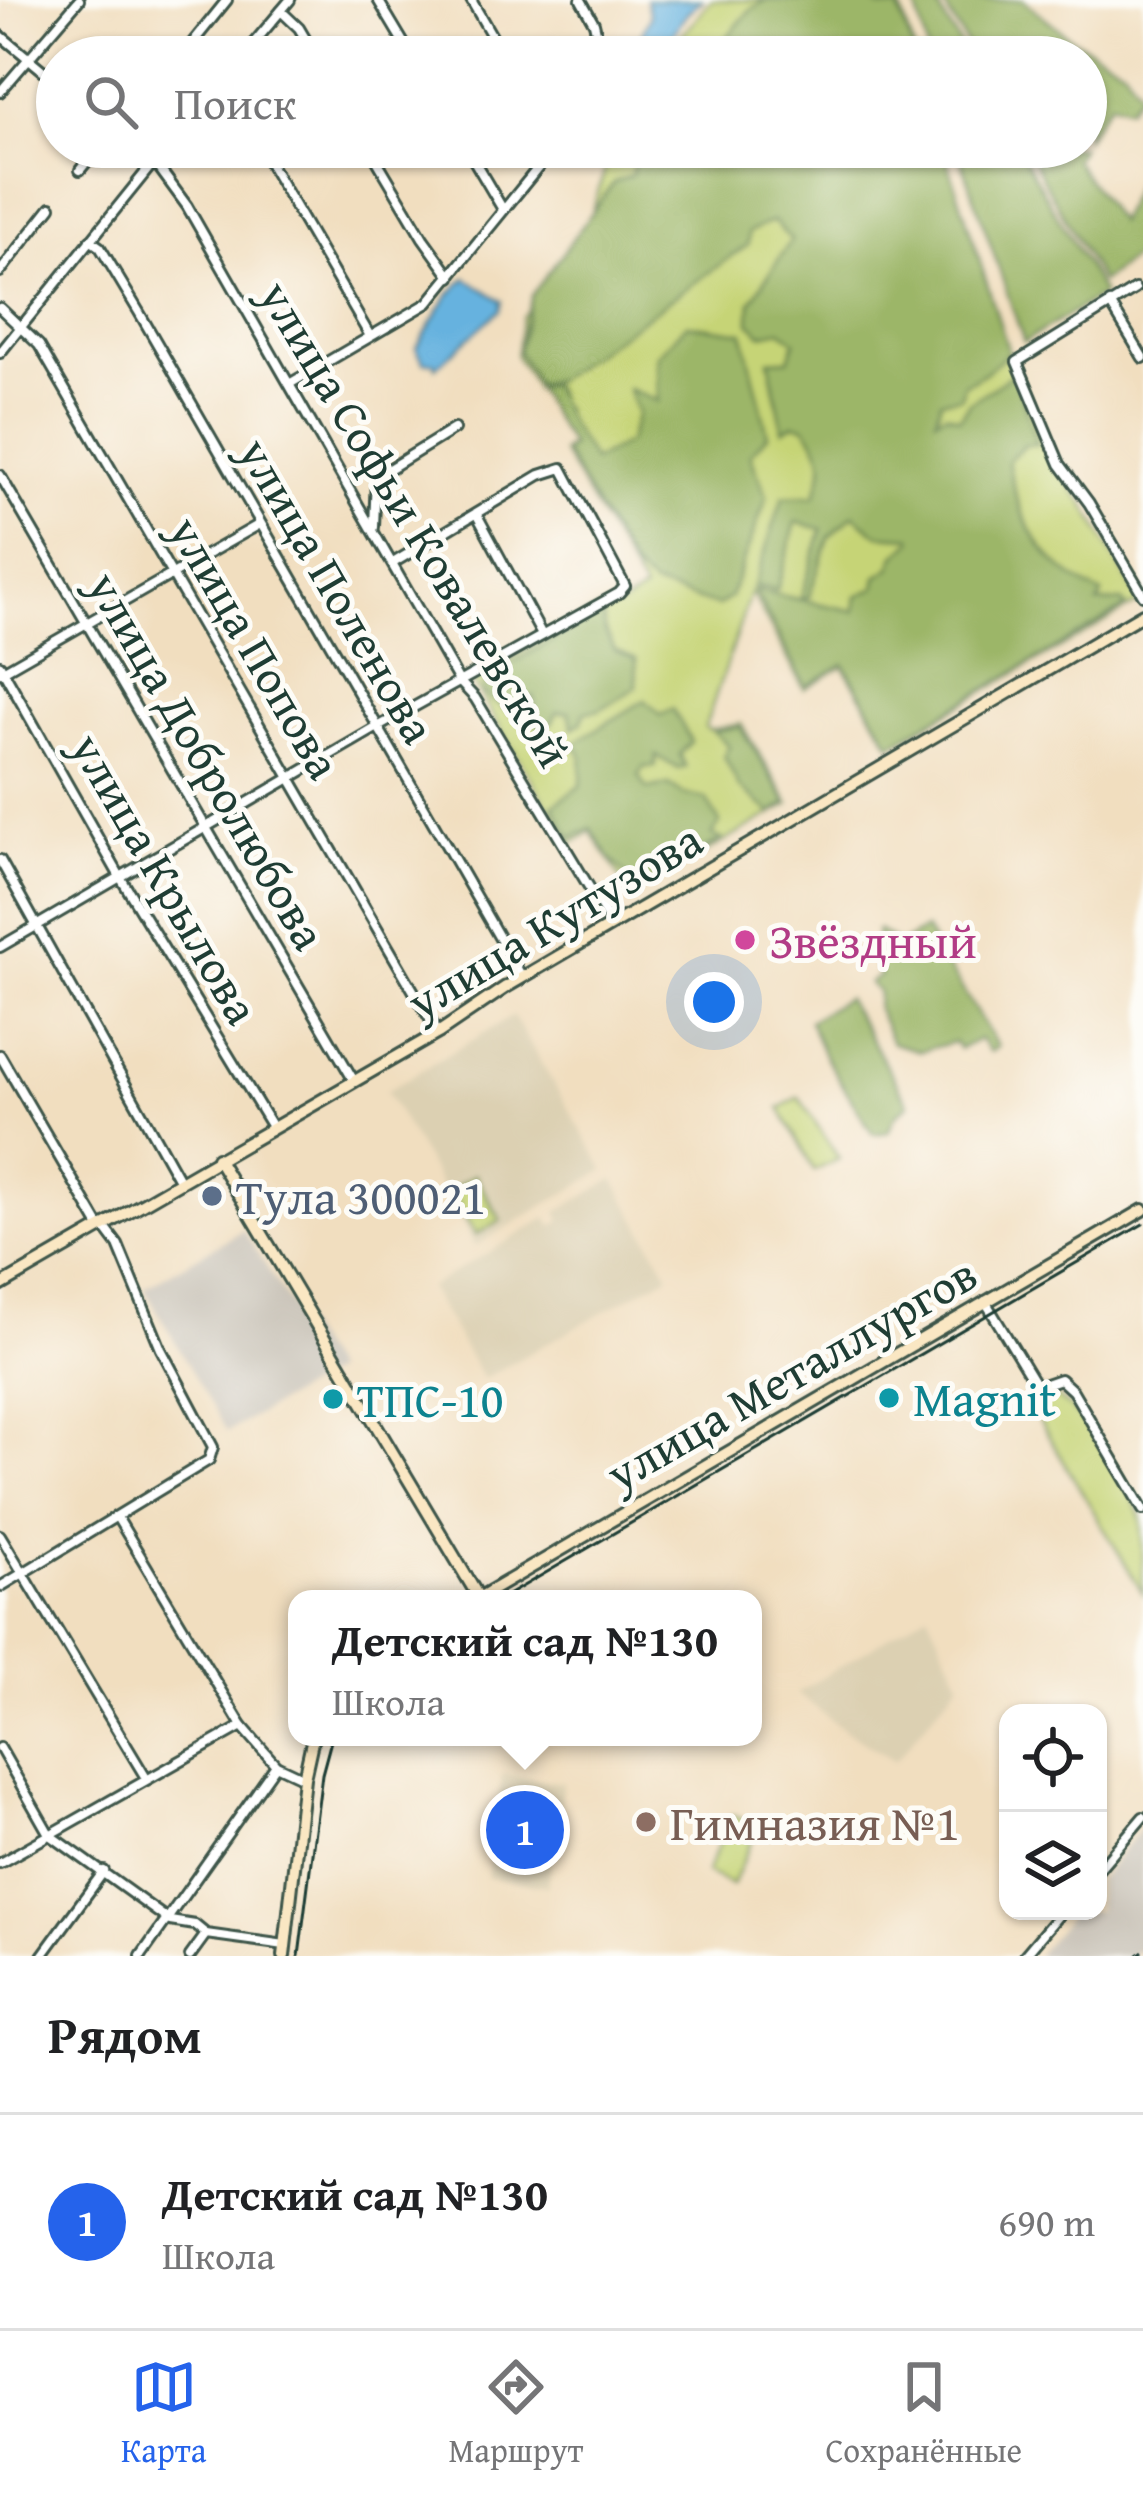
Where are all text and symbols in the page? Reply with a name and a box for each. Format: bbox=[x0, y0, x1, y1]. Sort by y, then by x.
search box bbox=[36, 36, 1107, 168]
icon: search bbox=[78, 69, 144, 135]
text: Поиск bbox=[174, 70, 296, 135]
street label: улица Софьи Ковалевской bbox=[242, 265, 590, 780]
street label: улица Поленова bbox=[221, 423, 455, 756]
street label: улица Попова bbox=[151, 501, 360, 792]
street label: улица Добролюбова bbox=[70, 557, 346, 963]
street label: улица Крылова bbox=[53, 718, 278, 1037]
street label: улица Кутузова bbox=[392, 804, 715, 1037]
place label: Звёздный bbox=[769, 905, 977, 976]
marker: Звёздный bbox=[732, 927, 758, 953]
your location bbox=[684, 972, 744, 1032]
place label: Тула 300021 bbox=[236, 1161, 486, 1232]
marker: Тула 300021 bbox=[199, 1183, 225, 1209]
street label: улица Металлургов bbox=[591, 1238, 990, 1509]
place label: Magnit bbox=[913, 1363, 1056, 1434]
place label: ТПС-10 bbox=[357, 1364, 504, 1435]
marker: Magnit bbox=[876, 1385, 902, 1411]
marker: ТПС-10 bbox=[320, 1386, 346, 1412]
popup bbox=[288, 1590, 762, 1746]
text: Детский сад №130 bbox=[332, 1607, 718, 1672]
text: Школа bbox=[332, 1672, 445, 1729]
map controls bbox=[999, 1704, 1107, 1920]
button: locate bbox=[999, 1704, 1107, 1812]
pin: 1 bbox=[486, 1785, 564, 1875]
place label: Гимназия №1 bbox=[670, 1787, 960, 1858]
marker: Гимназия №1 bbox=[633, 1809, 659, 1835]
button: layers bbox=[999, 1812, 1107, 1920]
text: Рядом bbox=[48, 1997, 202, 2072]
text: Детский сад №130 bbox=[162, 2161, 548, 2226]
text: 1 bbox=[77, 2193, 97, 2250]
text: 690 m bbox=[998, 2193, 1095, 2250]
text: Школа bbox=[162, 2226, 275, 2283]
tab: Карта bbox=[121, 2354, 206, 2474]
tab: Маршрут bbox=[448, 2354, 583, 2474]
tab: Сохранённые bbox=[825, 2354, 1022, 2474]

